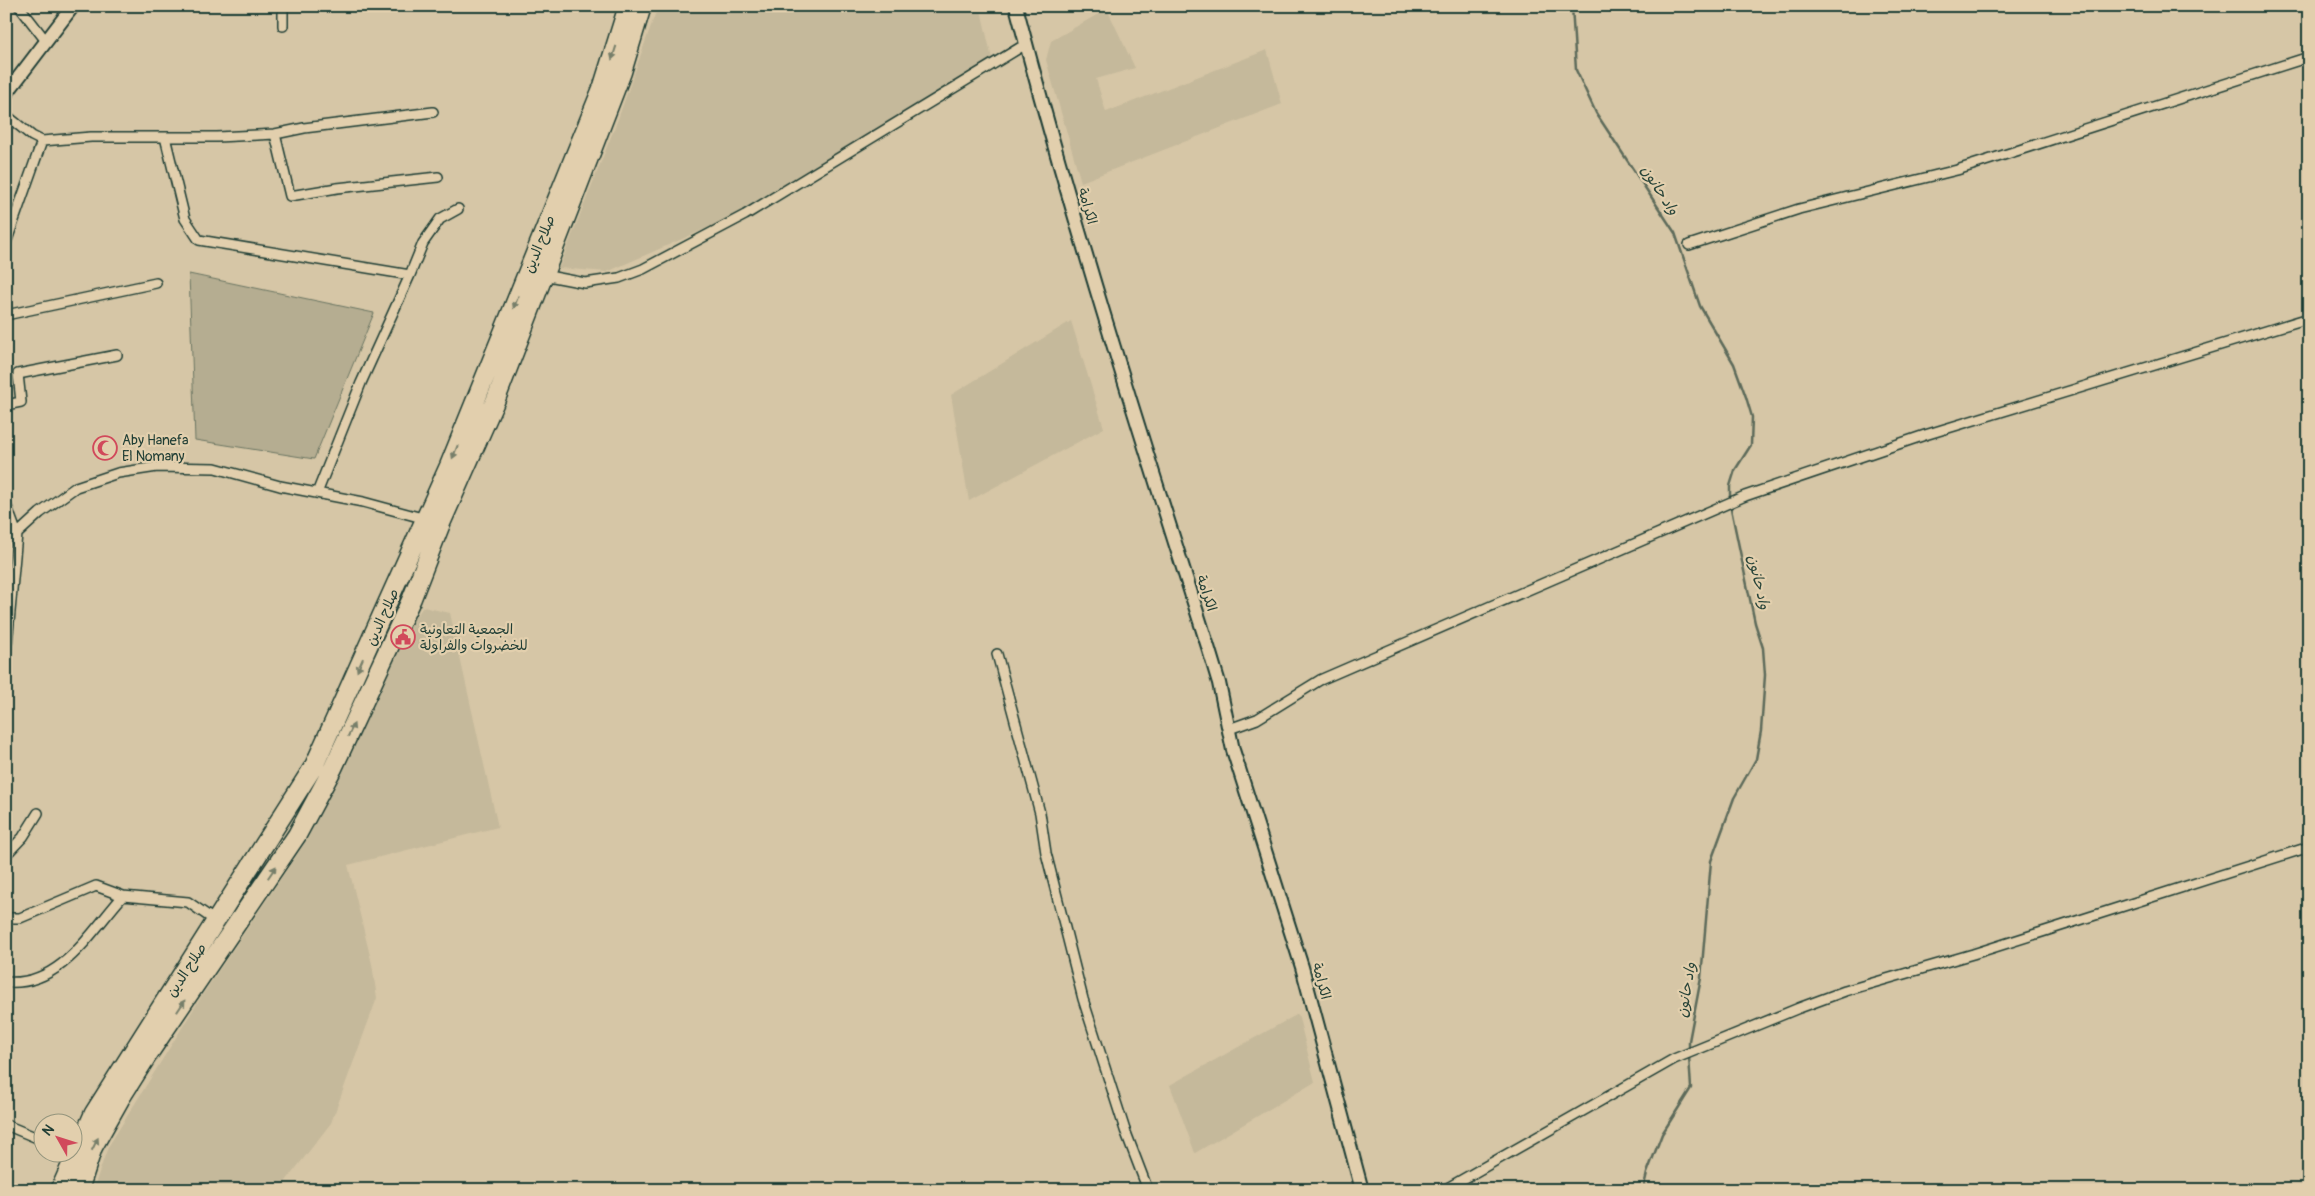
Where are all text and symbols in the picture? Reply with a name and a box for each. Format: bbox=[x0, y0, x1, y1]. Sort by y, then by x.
one-way arrow bbox=[609, 45, 617, 60]
water label: واد حانون bbox=[1636, 162, 1683, 219]
street label: الكرامة bbox=[1074, 186, 1101, 226]
street label: صلاح الدين bbox=[520, 213, 560, 276]
one-way arrow bbox=[511, 294, 519, 309]
place label: Aby Hanefa El Nomany bbox=[122, 432, 188, 465]
mosque icon: Aby Hanefa El Nomany bbox=[92, 435, 118, 461]
one-way arrow bbox=[450, 445, 458, 459]
water label: واد حانون bbox=[1743, 553, 1774, 612]
street label: الكرامة bbox=[1193, 573, 1220, 613]
street label: صلاح الدين bbox=[362, 586, 403, 649]
place label: الجمعية التعاونية للخضروات والفراولة bbox=[420, 621, 528, 654]
public building icon: الجمعية التعاونية للخضروات والفراولة bbox=[390, 624, 416, 650]
one-way arrow bbox=[356, 657, 364, 672]
one-way arrow bbox=[347, 723, 355, 737]
one-way arrow bbox=[268, 865, 277, 879]
street label: صلاح الدين bbox=[163, 940, 211, 1001]
street label: الكرامة bbox=[1308, 961, 1335, 1001]
water label: واد حانون bbox=[1673, 961, 1700, 1019]
one-way arrow bbox=[176, 999, 186, 1013]
north arrow bbox=[32, 1114, 82, 1164]
text: N bbox=[39, 1121, 58, 1139]
one-way arrow bbox=[91, 1137, 99, 1151]

